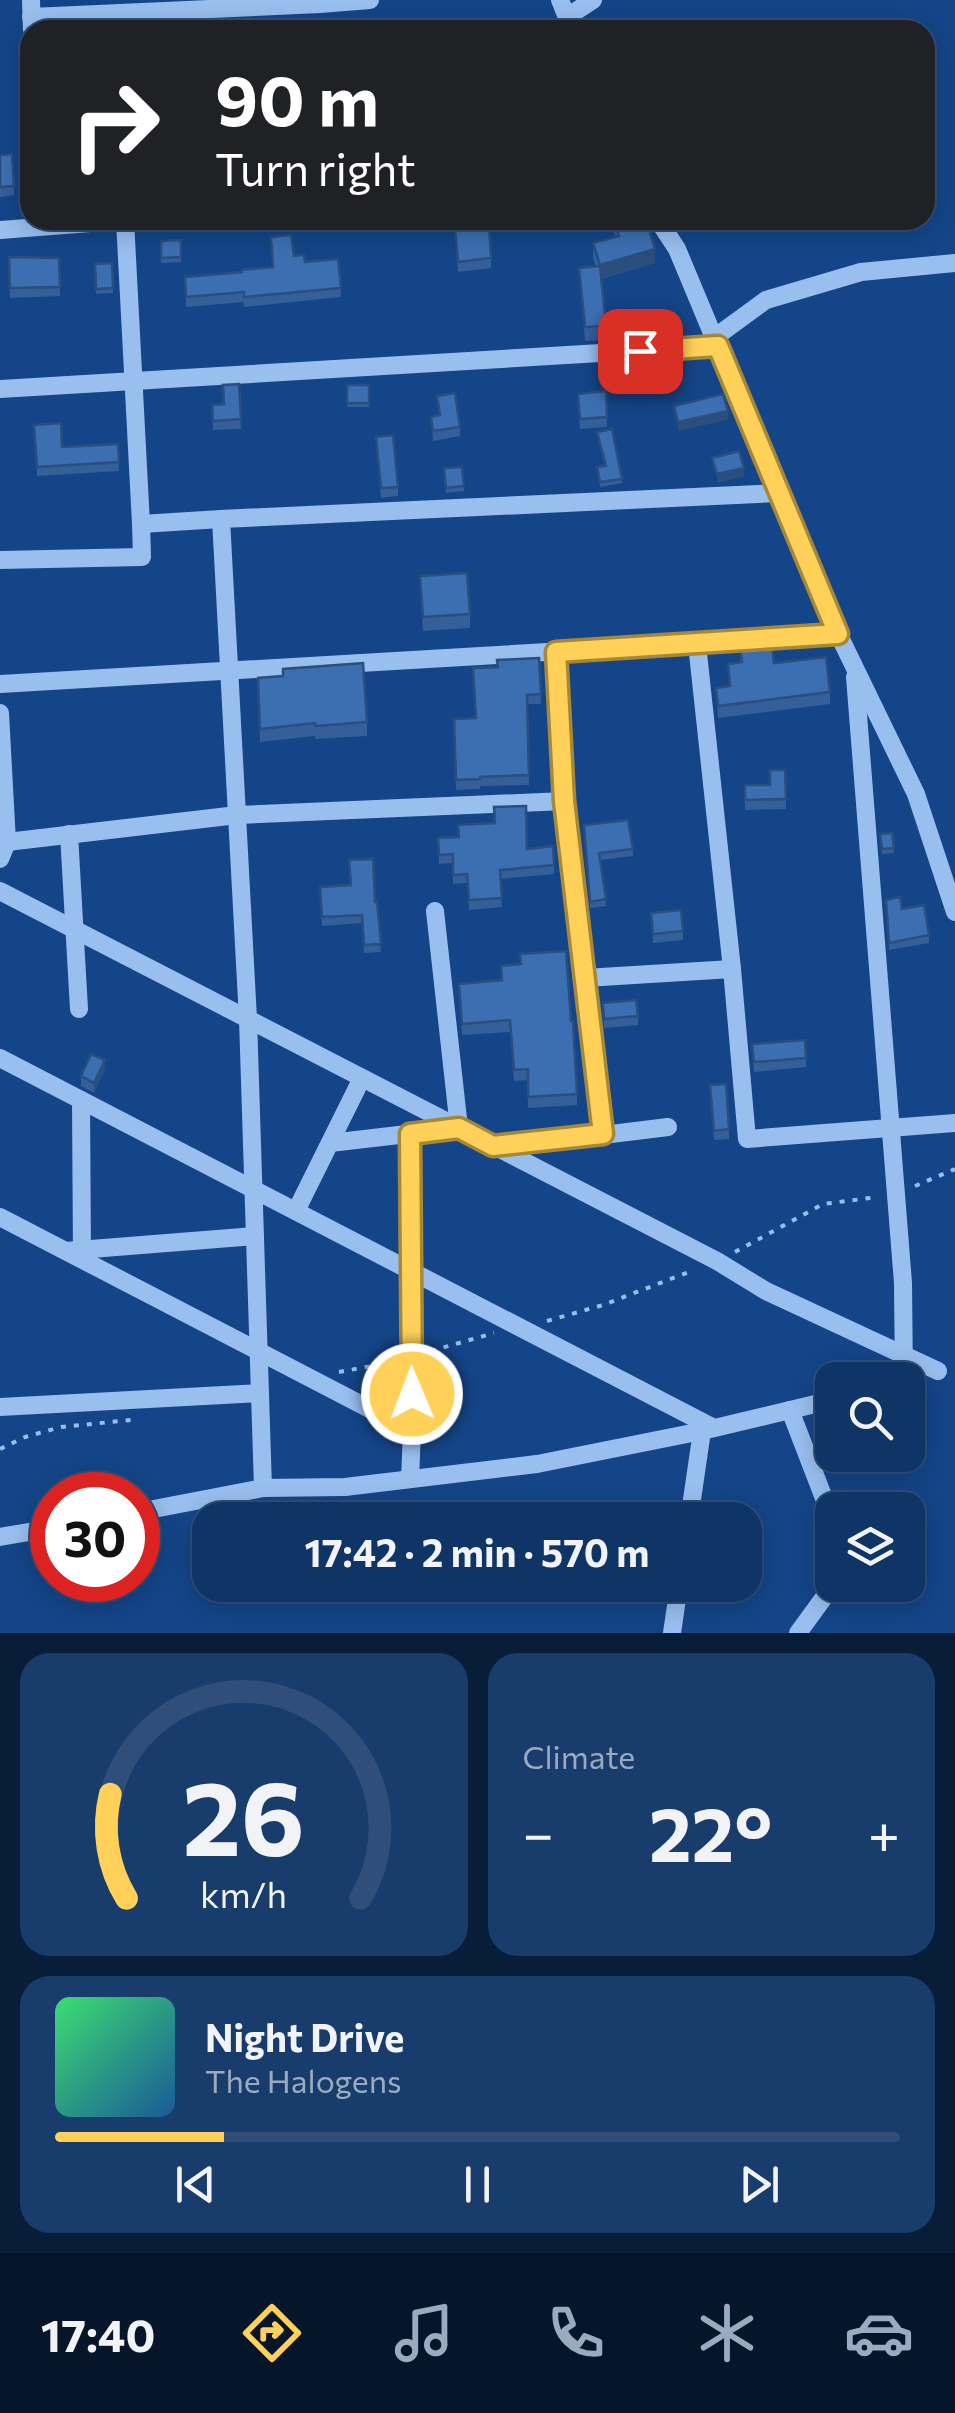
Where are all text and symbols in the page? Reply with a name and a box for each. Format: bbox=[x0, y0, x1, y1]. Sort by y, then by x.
text: 90 m bbox=[215, 55, 379, 140]
icon: right bbox=[50, 60, 180, 190]
text: Turn right bbox=[215, 140, 416, 195]
pin bbox=[598, 309, 683, 394]
icon: arrive bbox=[613, 324, 668, 379]
position arrow bbox=[360, 1342, 464, 1446]
map controls bbox=[815, 1362, 925, 1602]
button: search bbox=[815, 1362, 925, 1472]
speed limit sign: 30 bbox=[30, 1472, 160, 1602]
button: layers bbox=[815, 1492, 925, 1602]
text: 17:42 · 2 min · 570 m bbox=[305, 1528, 649, 1575]
text: Climate bbox=[523, 1736, 635, 1776]
text: 26 bbox=[182, 1750, 305, 1877]
text: 22° bbox=[649, 1786, 772, 1877]
text: − bbox=[523, 1798, 554, 1865]
text: + bbox=[868, 1798, 900, 1865]
text: km/h bbox=[200, 1872, 287, 1915]
text: Night Drive bbox=[205, 2013, 404, 2060]
text: The Halogens bbox=[205, 2060, 402, 2100]
icon: previous bbox=[168, 2157, 223, 2212]
icon: pause bbox=[450, 2157, 505, 2212]
icon: next bbox=[732, 2157, 787, 2212]
icon: directions bbox=[237, 2298, 307, 2368]
icon: music bbox=[389, 2298, 459, 2368]
icon: phone bbox=[541, 2298, 611, 2368]
icon: climate bbox=[692, 2298, 762, 2368]
icon: car bbox=[844, 2298, 914, 2368]
text: 17:40 bbox=[41, 2306, 155, 2361]

